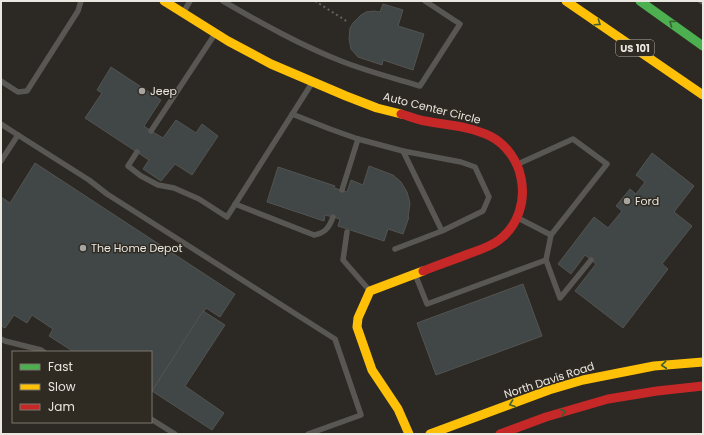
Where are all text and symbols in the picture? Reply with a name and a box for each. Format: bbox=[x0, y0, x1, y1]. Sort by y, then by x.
one-way arrow bbox=[594, 18, 601, 26]
one-way arrow bbox=[669, 21, 676, 28]
road number: US 101 bbox=[616, 40, 654, 56]
place label: Jeep bbox=[150, 83, 177, 99]
marker: Jeep bbox=[137, 86, 147, 96]
street label: Auto Center Circle bbox=[381, 88, 483, 128]
place label: Ford bbox=[635, 193, 659, 209]
marker: Ford bbox=[622, 196, 632, 206]
place label: The Home Depot bbox=[91, 240, 183, 256]
marker: The Home Depot bbox=[78, 243, 88, 253]
legend bbox=[12, 351, 152, 423]
text: Fast bbox=[48, 358, 73, 375]
street label: North Davis Road bbox=[502, 358, 596, 402]
one-way arrow bbox=[661, 360, 667, 369]
text: Slow bbox=[48, 378, 76, 395]
text: Jam bbox=[48, 398, 75, 415]
one-way arrow bbox=[508, 399, 515, 407]
one-way arrow bbox=[559, 408, 566, 417]

